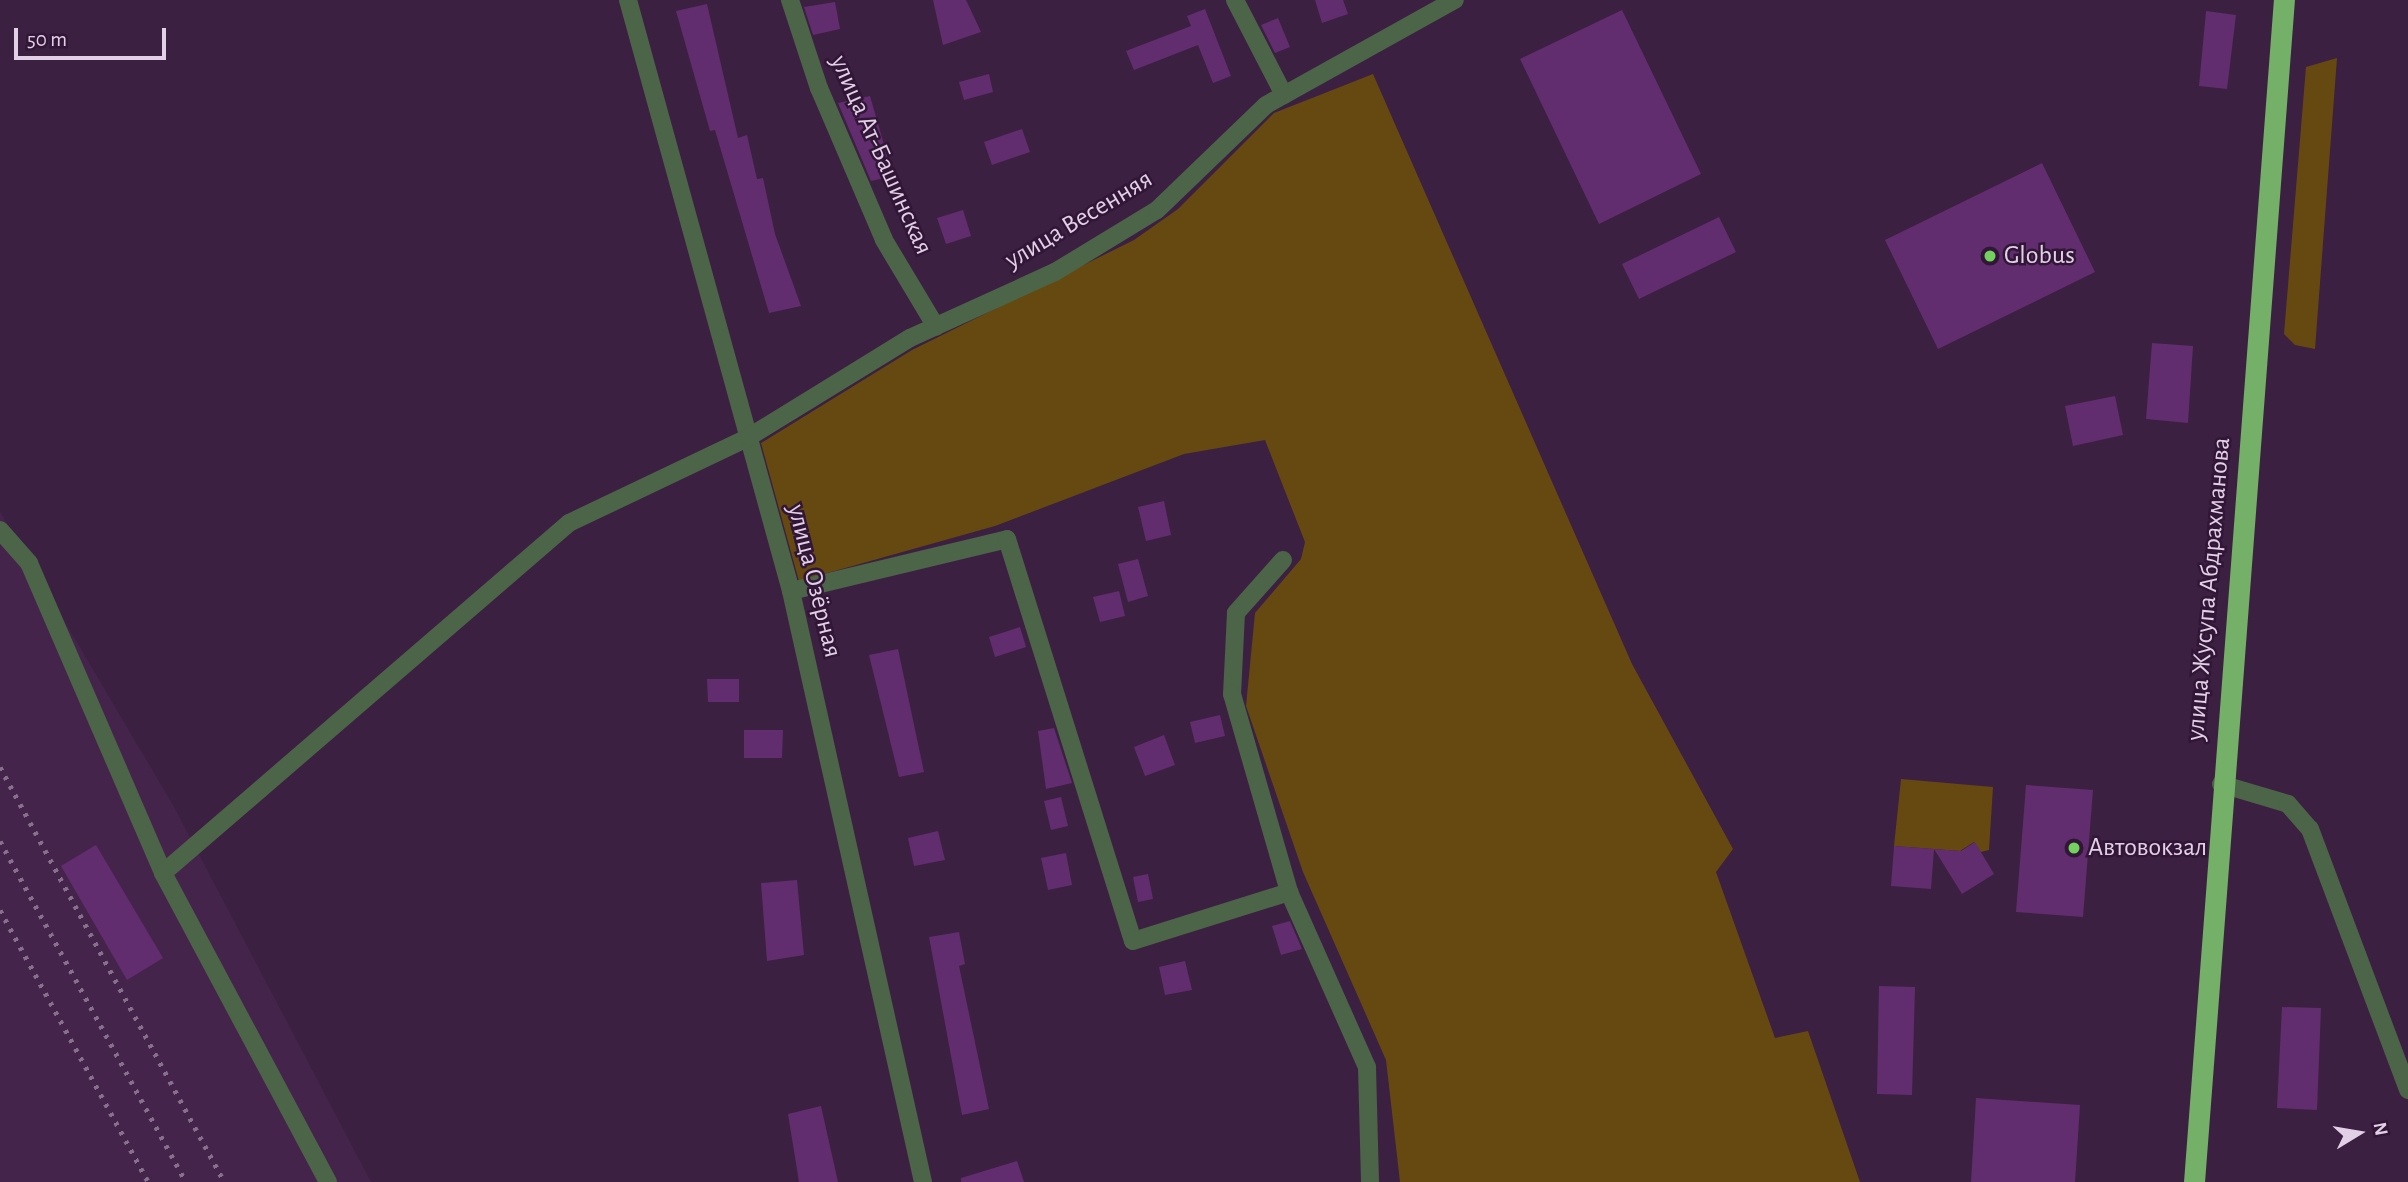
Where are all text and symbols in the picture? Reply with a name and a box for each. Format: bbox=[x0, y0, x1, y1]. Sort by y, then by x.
scale bar bbox=[18, 14, 170, 58]
text: 50 m bbox=[27, 29, 67, 50]
street label: улица Ат-Башинская bbox=[823, 51, 939, 259]
street label: улица Весенняя bbox=[1000, 164, 1158, 276]
place label: Globus bbox=[2004, 240, 2075, 272]
marker: Globus bbox=[1982, 248, 1998, 264]
street label: улица Жусупа Абдрахманова bbox=[2180, 436, 2238, 742]
street label: улица Озёрная bbox=[780, 501, 848, 661]
place label: Автовокзал bbox=[2088, 832, 2207, 864]
marker: Автовокзал bbox=[2066, 840, 2082, 856]
north arrow bbox=[2324, 1098, 2394, 1168]
text: N bbox=[2370, 1121, 2391, 1137]

